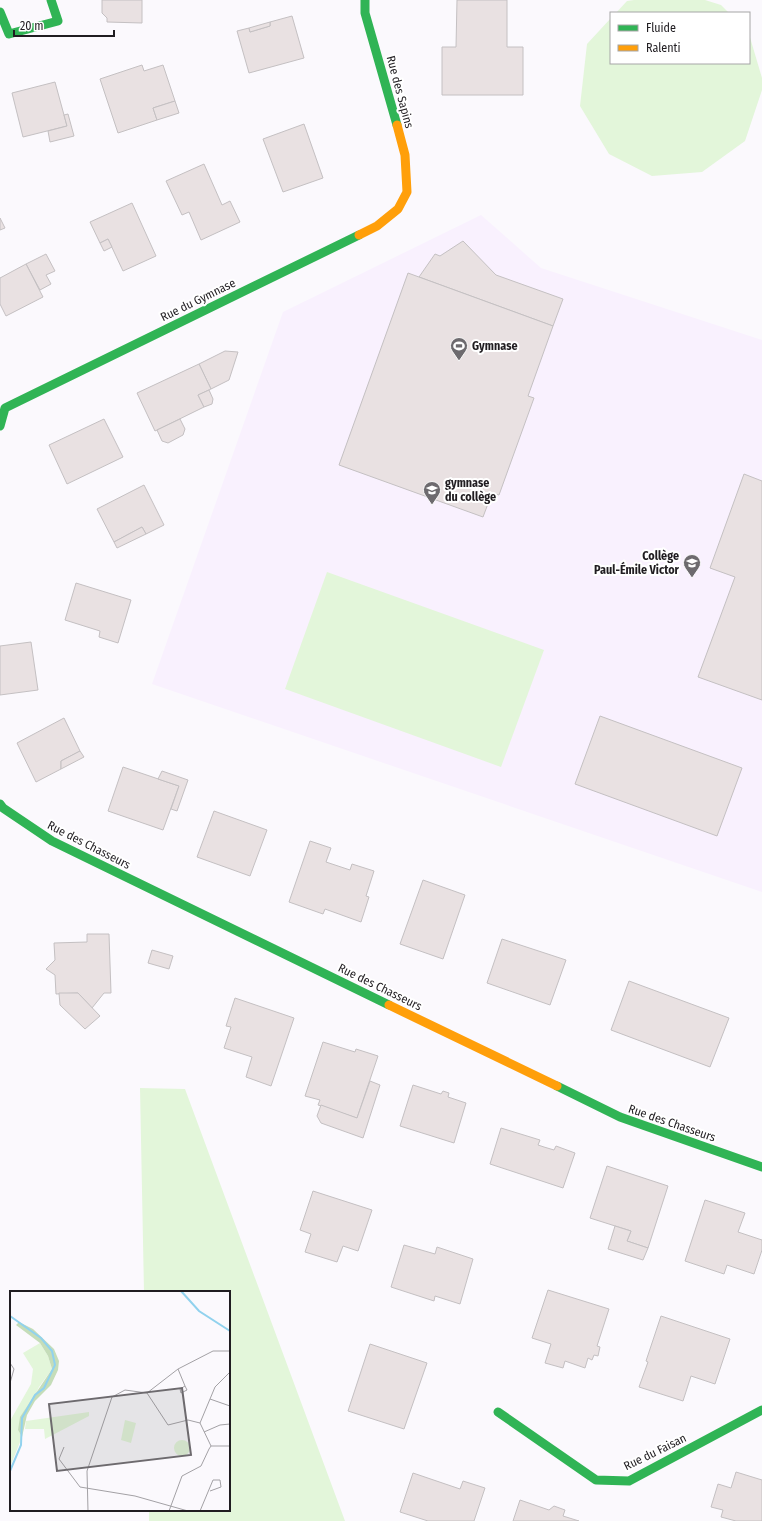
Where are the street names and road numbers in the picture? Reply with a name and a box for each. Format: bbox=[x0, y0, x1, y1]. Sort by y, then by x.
street label: Rue des Sapins bbox=[384, 54, 416, 130]
street label: Rue du Gymnase bbox=[158, 276, 238, 324]
street label: Rue des Chasseurs bbox=[45, 818, 133, 872]
street label: Rue des Chasseurs bbox=[336, 961, 424, 1013]
street label: Rue des Chasseurs bbox=[626, 1101, 718, 1145]
street label: Rue du Faisan bbox=[621, 1431, 689, 1473]

